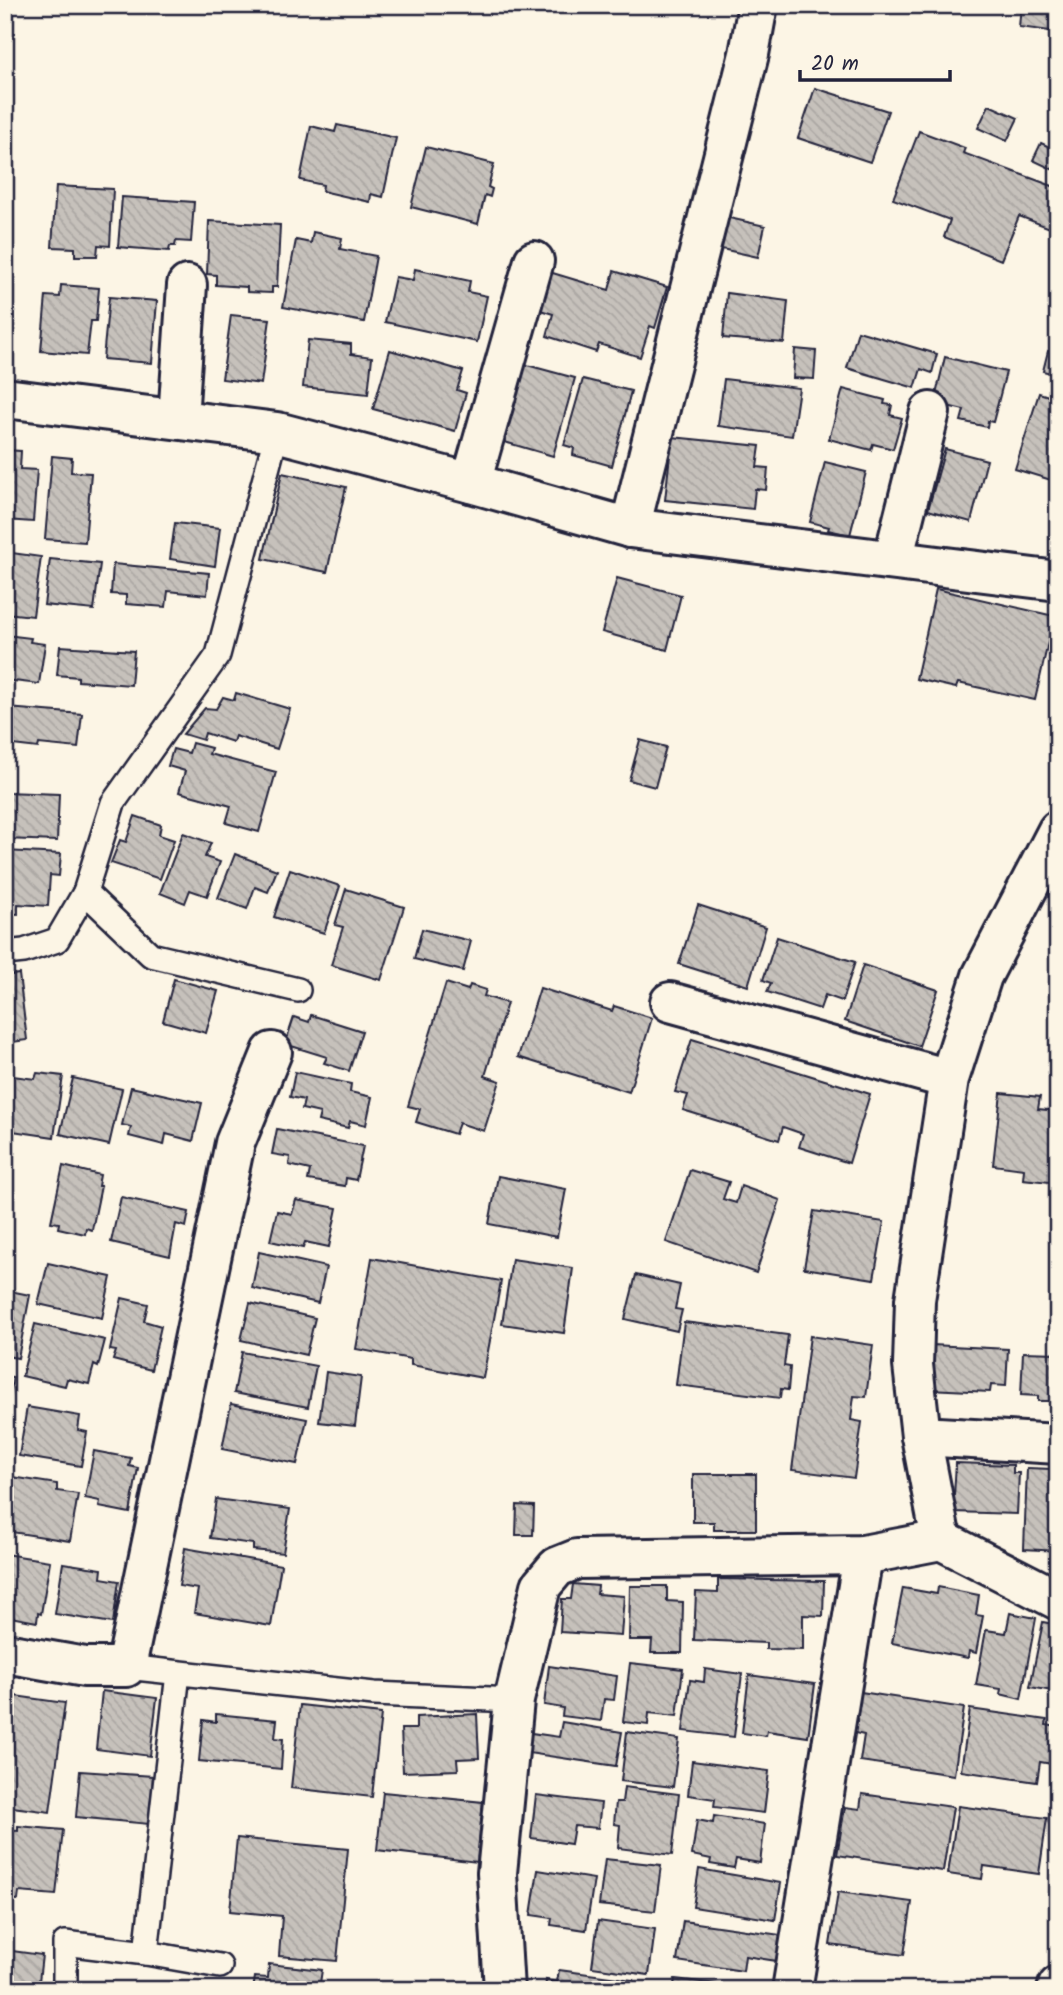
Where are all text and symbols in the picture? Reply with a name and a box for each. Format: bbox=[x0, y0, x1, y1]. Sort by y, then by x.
scale bar bbox=[800, 38, 951, 82]
text: 20 m bbox=[811, 48, 859, 81]

